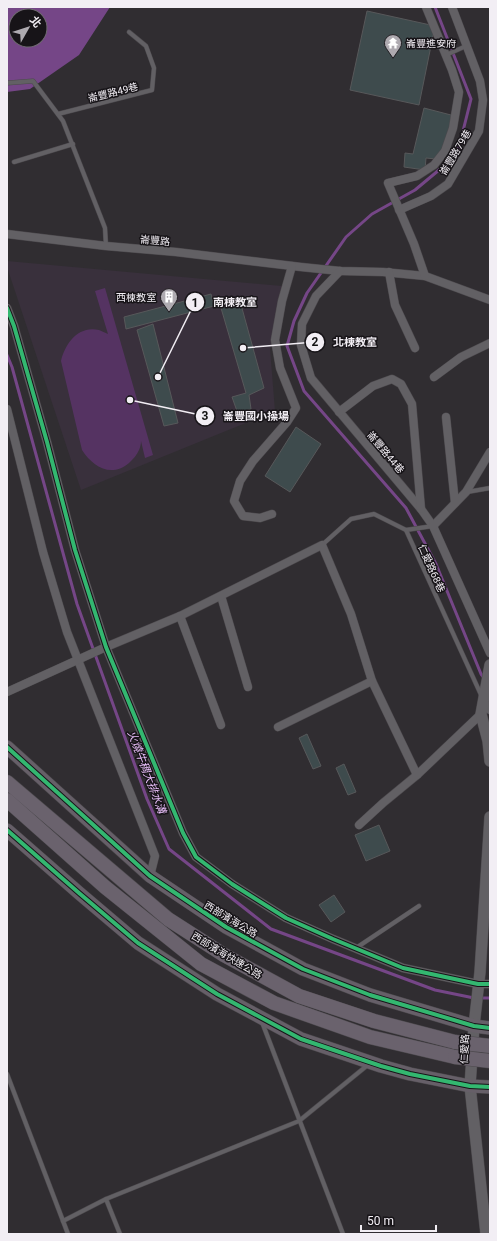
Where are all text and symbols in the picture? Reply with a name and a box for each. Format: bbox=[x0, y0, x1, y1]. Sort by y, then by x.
north arrow bbox=[8, 8, 48, 48]
text: 北 bbox=[27, 14, 44, 30]
temple icon: 崙豐進安府 bbox=[383, 33, 403, 58]
place label: 崙豐進安府 bbox=[406, 38, 456, 49]
street label: 崙豐路49巷 bbox=[87, 81, 139, 104]
street label: 崙豐路79巷 bbox=[438, 127, 473, 177]
street label: 崙豐路 bbox=[140, 234, 170, 247]
building icon: 西棟教室 bbox=[159, 287, 179, 312]
callout: 南棟教室 bbox=[185, 291, 265, 314]
place label: 西棟教室 bbox=[116, 292, 156, 303]
text: 1 bbox=[192, 296, 198, 310]
text: 南棟教室 bbox=[213, 296, 257, 309]
callout: 北棟教室 bbox=[305, 331, 385, 354]
text: 2 bbox=[312, 335, 319, 349]
text: 北棟教室 bbox=[333, 336, 377, 349]
callout: 崙豐國小操場 bbox=[195, 404, 297, 427]
text: 3 bbox=[202, 409, 209, 423]
text: 崙豐國小操場 bbox=[222, 410, 289, 423]
street label: 崙豐路44巷 bbox=[365, 429, 406, 475]
street label: 仁愛路68巷 bbox=[416, 543, 447, 594]
water label: 火燒牛稠大排水溝 bbox=[125, 729, 169, 817]
street label: 西部濱海公路 bbox=[202, 899, 259, 940]
street label: 西部濱海快速公路 bbox=[190, 930, 264, 981]
street label: 仁愛路 bbox=[458, 1034, 471, 1064]
scale bar bbox=[361, 1207, 436, 1233]
text: 50 m bbox=[367, 1214, 394, 1228]

